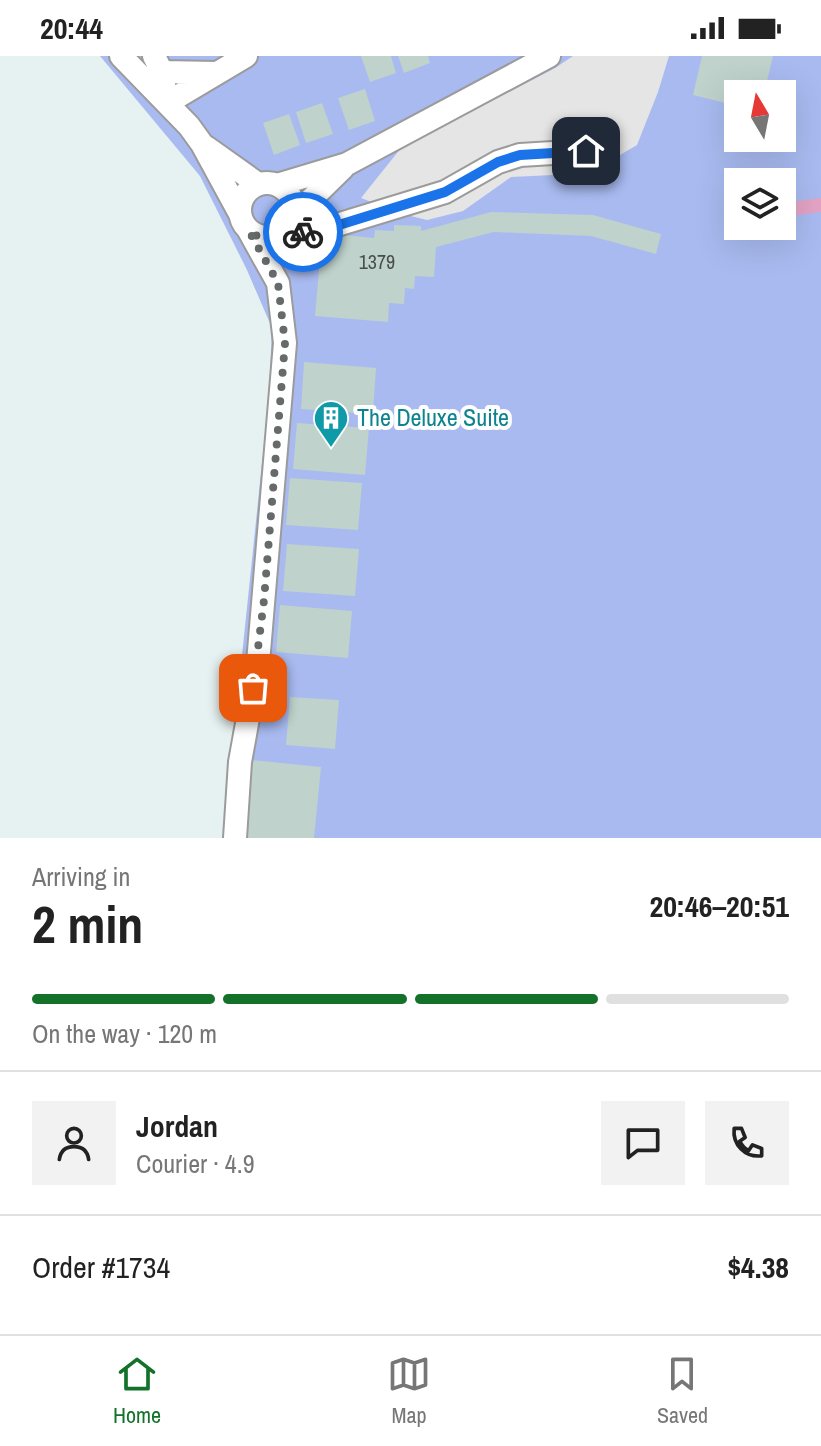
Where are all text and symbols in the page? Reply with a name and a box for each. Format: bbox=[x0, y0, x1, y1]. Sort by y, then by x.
text: 20:44 bbox=[40, 8, 103, 48]
north arrow bbox=[724, 80, 796, 152]
map controls bbox=[724, 80, 796, 240]
pin bbox=[552, 117, 620, 185]
icon: home bbox=[564, 129, 608, 173]
button: layers bbox=[724, 168, 796, 240]
courier bbox=[263, 192, 343, 272]
icon: bike bbox=[281, 210, 325, 254]
house number: 1379 bbox=[359, 248, 395, 275]
building icon: The Deluxe Suite bbox=[312, 399, 350, 449]
place label: The Deluxe Suite bbox=[357, 401, 509, 433]
pin bbox=[219, 654, 287, 722]
icon: bag bbox=[231, 666, 275, 710]
text: Arriving in bbox=[32, 859, 130, 894]
text: 20:46–20:51 bbox=[650, 886, 789, 926]
text: 2 min bbox=[32, 889, 143, 959]
text: On the way · 120 m bbox=[32, 1016, 217, 1051]
button: person bbox=[32, 1101, 116, 1185]
button: chat bbox=[601, 1101, 685, 1185]
button: phone bbox=[705, 1101, 789, 1185]
text: Jordan bbox=[136, 1106, 218, 1146]
text: Courier · 4.9 bbox=[136, 1146, 255, 1181]
text: Order #1734 bbox=[32, 1247, 170, 1287]
text: $4.38 bbox=[727, 1247, 789, 1287]
tab: Home bbox=[113, 1352, 161, 1430]
tab: Map bbox=[387, 1352, 431, 1430]
tab: Saved bbox=[657, 1352, 708, 1430]

